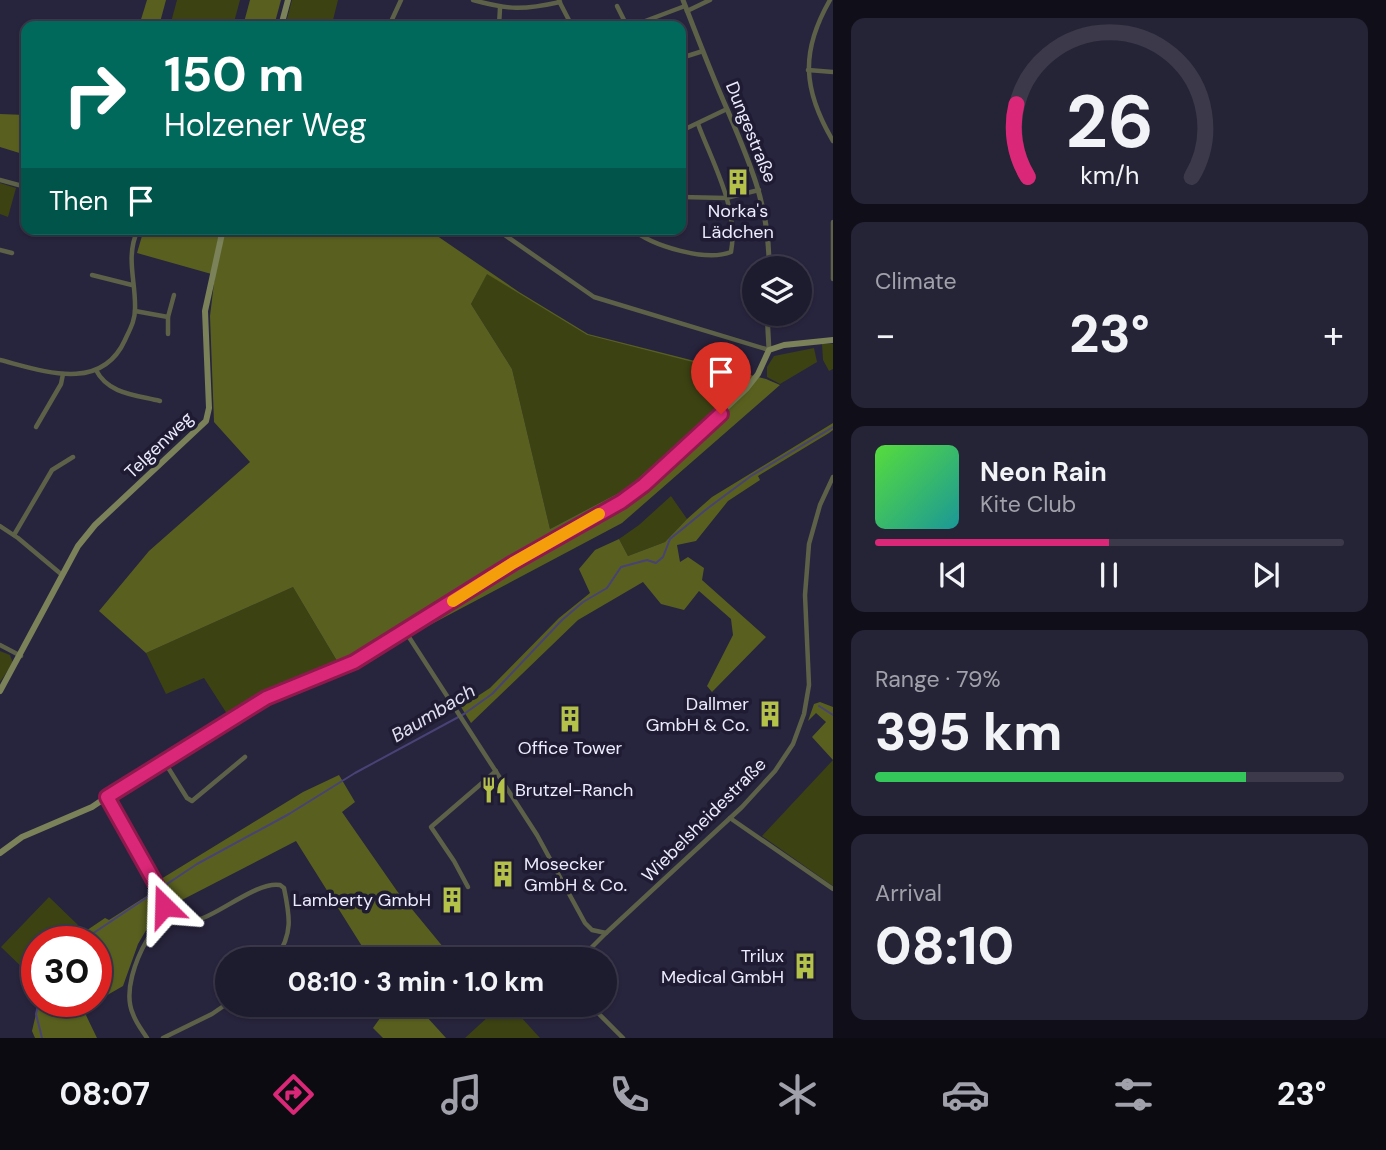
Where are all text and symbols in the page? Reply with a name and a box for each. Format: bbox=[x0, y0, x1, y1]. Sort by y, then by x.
text: 150 m bbox=[164, 42, 304, 106]
icon: right bbox=[49, 49, 140, 140]
text: 26 bbox=[1065, 75, 1154, 170]
street label: Dungestraße bbox=[720, 78, 782, 186]
text: Holzener Weg bbox=[164, 104, 367, 146]
text: km/h bbox=[1080, 159, 1139, 192]
building icon: Norka's Lädchen bbox=[723, 167, 753, 197]
icon: arrive bbox=[122, 182, 160, 220]
text: Then bbox=[49, 184, 108, 218]
place label: Norka's Lädchen bbox=[702, 199, 774, 244]
map controls bbox=[742, 256, 812, 326]
button: layers bbox=[742, 256, 812, 326]
text: Climate bbox=[875, 266, 957, 296]
text: 23° bbox=[1069, 300, 1150, 368]
text: − bbox=[875, 310, 896, 360]
text: + bbox=[1323, 310, 1344, 360]
pin bbox=[691, 342, 751, 414]
icon: arrive bbox=[702, 353, 740, 391]
street label: Telgenweg bbox=[120, 406, 198, 484]
text: Neon Rain bbox=[980, 455, 1107, 489]
text: Kite Club bbox=[980, 489, 1076, 519]
icon: previous bbox=[934, 556, 972, 594]
icon: pause bbox=[1090, 556, 1128, 594]
icon: next bbox=[1247, 556, 1285, 594]
text: Range · 79% bbox=[875, 664, 1001, 694]
water label: Baumbach bbox=[386, 678, 480, 748]
place label: Dallmer GmbH & Co. bbox=[646, 692, 749, 737]
text: 395 km bbox=[875, 698, 1062, 766]
building icon: Dallmer GmbH & Co. bbox=[755, 699, 785, 729]
building icon: Office Tower bbox=[555, 704, 585, 734]
place label: Office Tower bbox=[518, 736, 623, 760]
street label: Wiebelsheidestraße bbox=[636, 752, 772, 888]
restaurant icon: Brutzel-Ranch bbox=[479, 775, 509, 805]
place label: Brutzel-Ranch bbox=[515, 778, 633, 802]
place label: Mosecker GmbH & Co. bbox=[524, 852, 627, 897]
building icon: Mosecker GmbH & Co. bbox=[488, 859, 518, 889]
position arrow bbox=[127, 869, 201, 943]
text: Arrival bbox=[875, 878, 942, 908]
building icon: Lamberty GmbH bbox=[437, 885, 467, 915]
place label: Lamberty GmbH bbox=[292, 888, 431, 912]
text: 08:10 bbox=[875, 912, 1014, 980]
speed limit sign: 30 bbox=[21, 926, 112, 1017]
place label: Trilux Medical GmbH bbox=[661, 944, 784, 989]
building icon: Trilux Medical GmbH bbox=[790, 951, 820, 981]
text: 08:10 · 3 min · 1.0 km bbox=[288, 965, 544, 999]
icon: directions bbox=[269, 1070, 318, 1119]
icon: music bbox=[437, 1070, 486, 1119]
icon: phone bbox=[605, 1070, 654, 1119]
icon: climate bbox=[773, 1070, 822, 1119]
icon: car bbox=[941, 1070, 990, 1119]
icon: filters bbox=[1109, 1070, 1158, 1119]
text: 08:07 bbox=[60, 1073, 150, 1115]
text: 23° bbox=[1277, 1073, 1326, 1115]

